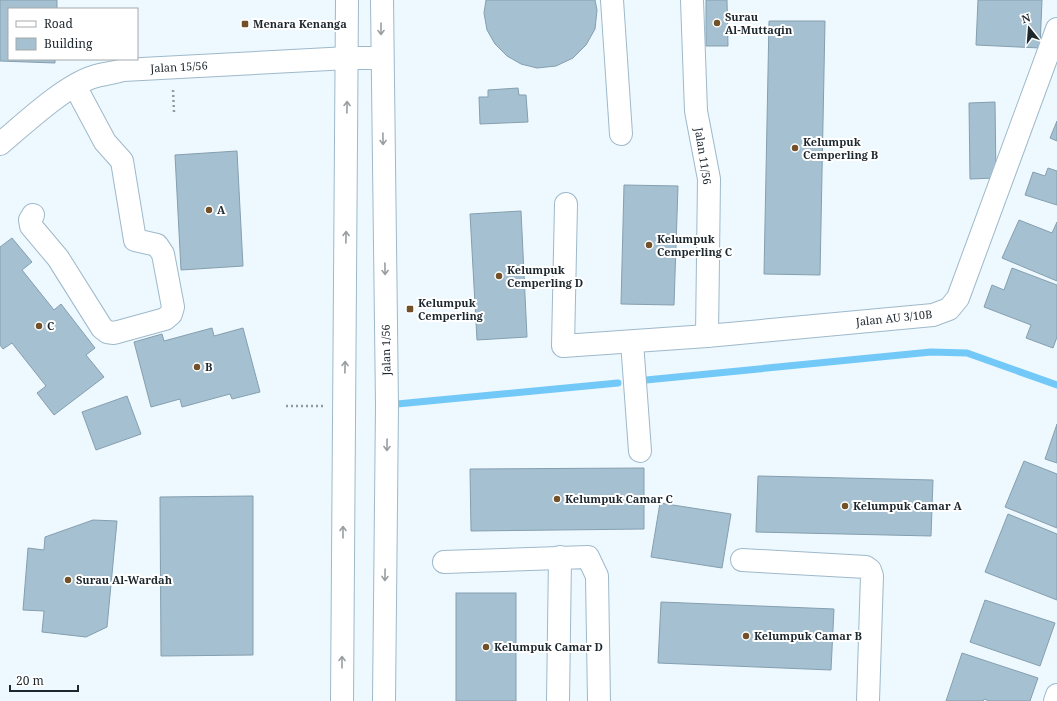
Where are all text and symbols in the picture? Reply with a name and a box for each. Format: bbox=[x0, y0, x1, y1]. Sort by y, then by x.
legend bbox=[8, 8, 138, 60]
north arrow bbox=[1009, 8, 1049, 48]
place label: Surau Al-Muttaqin bbox=[725, 9, 793, 37]
text: N bbox=[1020, 9, 1033, 26]
text: Road bbox=[44, 15, 74, 32]
place label: Menara Kenanga bbox=[253, 16, 347, 31]
marker: Surau Al-Muttaqin bbox=[712, 18, 722, 28]
marker: Menara Kenanga bbox=[240, 19, 250, 29]
one-way arrow bbox=[377, 22, 385, 35]
text: Building bbox=[44, 35, 93, 52]
street label: Jalan 15/56 bbox=[149, 58, 208, 76]
one-way arrow bbox=[343, 101, 351, 114]
street label: Jalan 11/56 bbox=[691, 125, 715, 185]
one-way arrow bbox=[379, 132, 386, 145]
place label: Kelumpuk Cemperling B bbox=[803, 134, 878, 162]
marker: Kelumpuk Cemperling B bbox=[790, 143, 800, 153]
place label: A bbox=[217, 202, 226, 217]
marker: A bbox=[204, 205, 214, 215]
one-way arrow bbox=[342, 231, 350, 244]
place label: Kelumpuk Cemperling C bbox=[657, 231, 732, 259]
marker: Kelumpuk Cemperling C bbox=[644, 240, 654, 250]
one-way arrow bbox=[381, 262, 389, 275]
place label: Kelumpuk Cemperling D bbox=[507, 262, 583, 290]
marker: Kelumpuk Cemperling D bbox=[494, 271, 504, 281]
place label: Kelumpuk Cemperling bbox=[418, 295, 484, 323]
marker: Kelumpuk Cemperling bbox=[405, 304, 415, 314]
street label: Jalan AU 3/10B bbox=[854, 306, 933, 329]
place label: C bbox=[47, 318, 54, 333]
marker: C bbox=[34, 321, 44, 331]
street label: Jalan 1/56 bbox=[378, 324, 393, 377]
place label: B bbox=[205, 359, 212, 374]
one-way arrow bbox=[341, 361, 349, 374]
marker: B bbox=[192, 362, 202, 372]
one-way arrow bbox=[383, 438, 391, 451]
place label: Kelumpuk Camar C bbox=[565, 491, 673, 506]
marker: Kelumpuk Camar C bbox=[552, 494, 562, 504]
place label: Kelumpuk Camar A bbox=[853, 498, 963, 513]
marker: Kelumpuk Camar A bbox=[840, 501, 850, 511]
one-way arrow bbox=[339, 526, 347, 539]
one-way arrow bbox=[381, 568, 389, 581]
place label: Surau Al-Wardah bbox=[76, 572, 173, 587]
marker: Surau Al-Wardah bbox=[63, 575, 73, 585]
place label: Kelumpuk Camar B bbox=[754, 628, 862, 643]
marker: Kelumpuk Camar B bbox=[741, 631, 751, 641]
place label: Kelumpuk Camar D bbox=[494, 639, 603, 654]
marker: Kelumpuk Camar D bbox=[481, 642, 491, 652]
one-way arrow bbox=[338, 656, 346, 669]
scale bar bbox=[10, 667, 78, 693]
text: 20 m bbox=[16, 672, 44, 689]

